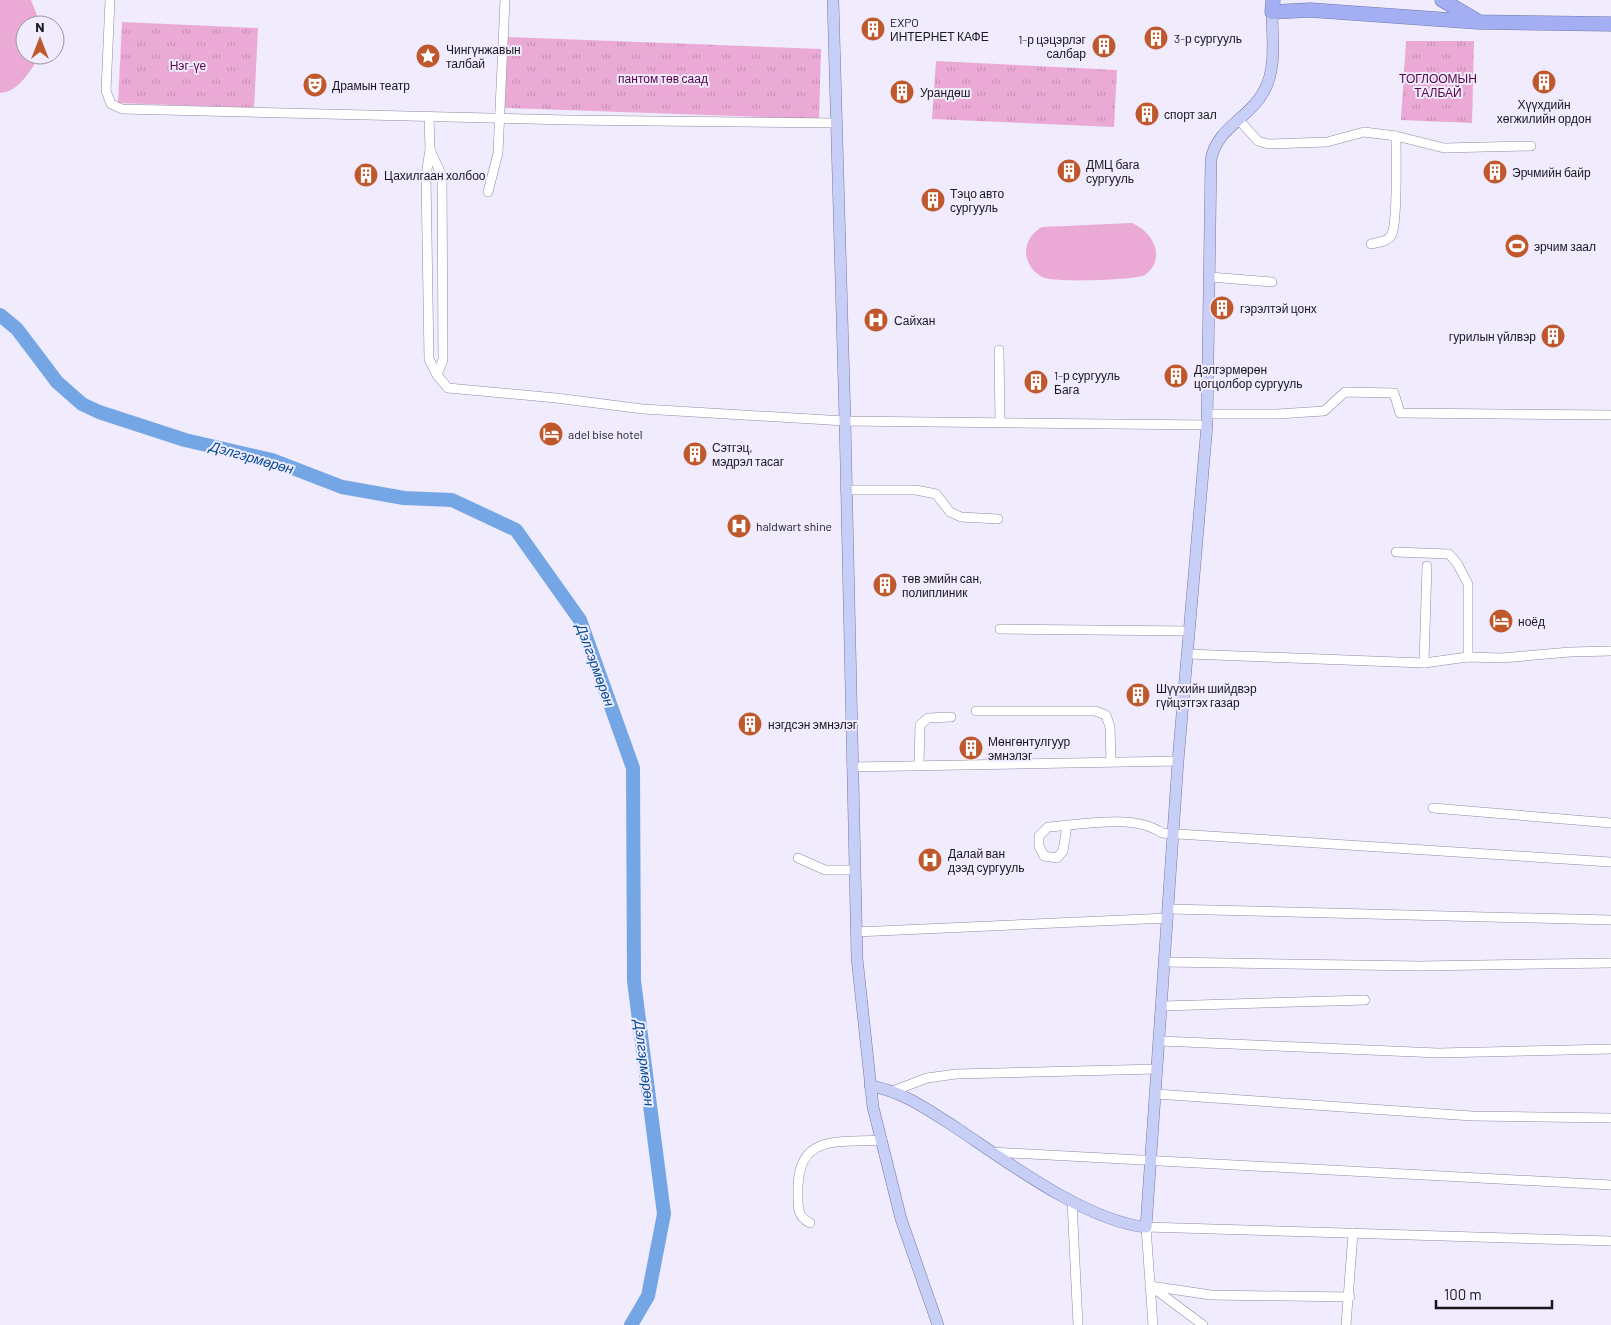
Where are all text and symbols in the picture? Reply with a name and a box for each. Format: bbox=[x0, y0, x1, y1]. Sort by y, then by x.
north arrow bbox=[15, 15, 65, 65]
place label: EXPO ИНТЕРНЕТ КАФЕ bbox=[890, 15, 989, 43]
building icon: EXPO ИНТЕРНЕТ КАФЕ bbox=[860, 16, 886, 42]
text: N bbox=[35, 18, 45, 35]
building icon: 3-р сургууль bbox=[1143, 25, 1169, 51]
place label: 3-р сургууль bbox=[1174, 31, 1242, 46]
place label: 1-р цэцэрлэг салбар bbox=[1018, 32, 1087, 61]
building icon: 1-р цэцэрлэг салбар bbox=[1091, 33, 1117, 59]
place label: Чингүнжавын талбай bbox=[446, 42, 521, 70]
place icon: Чингүнжавын талбай bbox=[415, 43, 441, 69]
park label: Нэг-үе bbox=[170, 58, 207, 73]
building icon: Хүүхдийн хөгжилийн ордон bbox=[1531, 69, 1557, 95]
park label: пантом төв саад bbox=[618, 71, 708, 86]
park label: ТОГЛООМЫН ТАЛБАЙ bbox=[1399, 71, 1477, 99]
theatre icon: Драмын театр bbox=[302, 72, 328, 98]
place label: Драмын театр bbox=[332, 78, 410, 93]
building icon: Урандөш bbox=[889, 79, 915, 105]
place label: Урандөш bbox=[920, 85, 970, 100]
place label: Хүүхдийн хөгжилийн ордон bbox=[1497, 97, 1591, 126]
building icon: спорт зал bbox=[1134, 101, 1160, 127]
place label: спорт зал bbox=[1164, 107, 1217, 122]
place label: ДМЦ бага сургууль bbox=[1086, 157, 1140, 186]
building icon: ДМЦ бага сургууль bbox=[1056, 158, 1082, 184]
building icon: Эрчмийн байр bbox=[1482, 159, 1508, 185]
building icon: Цахилгаан холбоо bbox=[353, 162, 379, 188]
place label: Эрчмийн байр bbox=[1512, 165, 1591, 180]
place label: Цахилгаан холбоо bbox=[384, 168, 486, 183]
place label: Тэцо авто сургууль bbox=[950, 186, 1004, 215]
building icon: Тэцо авто сургууль bbox=[920, 187, 946, 213]
sports icon: эрчим заал bbox=[1504, 233, 1530, 259]
place label: эрчим заал bbox=[1534, 239, 1596, 254]
building icon: гэрэлтэй цонх bbox=[1209, 295, 1235, 321]
place label: гэрэлтэй цонх bbox=[1240, 301, 1317, 316]
hospital icon: Сайхан bbox=[863, 307, 889, 333]
place label: Сайхан bbox=[894, 313, 935, 327]
building icon: гурилын үйлвэр bbox=[1540, 323, 1566, 349]
place label: гурилын үйлвэр bbox=[1449, 329, 1536, 344]
place label: Дэлгэрмөрөн цогцолбор сургууль bbox=[1194, 362, 1302, 391]
building icon: Дэлгэрмөрөн цогцолбор сургууль bbox=[1163, 363, 1189, 389]
place label: 1-р сургууль Бага bbox=[1054, 368, 1120, 396]
building icon: 1-р сургууль Бага bbox=[1023, 369, 1049, 395]
hotel icon: adel bise hotel bbox=[538, 421, 564, 447]
place label: adel bise hotel bbox=[568, 427, 643, 441]
water label: Дэлгэрмөрөн bbox=[206, 436, 296, 477]
place label: Сэтгэц, мэдрэл тасаг bbox=[712, 440, 785, 469]
building icon: Сэтгэц, мэдрэл тасаг bbox=[682, 441, 708, 467]
hospital icon: haldwart shine bbox=[726, 513, 752, 539]
place label: haldwart shine bbox=[756, 519, 832, 533]
place label: төв эмийн сан, полиплиник bbox=[902, 571, 982, 599]
building icon: төв эмийн сан, полиплиник bbox=[872, 572, 898, 598]
hotel icon: ноёд bbox=[1488, 608, 1514, 634]
place label: ноёд bbox=[1518, 614, 1545, 629]
water label: Дэлгэрмөрөн bbox=[573, 620, 619, 709]
place label: Шүүхийн шийдвэр гүйцэтгэх газар bbox=[1156, 681, 1257, 710]
building icon: Шүүхийн шийдвэр гүйцэтгэх газар bbox=[1125, 682, 1151, 708]
building icon: нэгдсэн эмнэлэг bbox=[737, 711, 763, 737]
place label: нэгдсэн эмнэлэг bbox=[768, 717, 858, 732]
place label: Мөнгөнтулгуур эмнэлэг bbox=[988, 734, 1071, 762]
building icon: Мөнгөнтулгуур эмнэлэг bbox=[958, 735, 984, 761]
place label: Далай ван дээд сургууль bbox=[948, 846, 1024, 875]
hospital icon: Далай ван дээд сургууль bbox=[917, 847, 943, 873]
water label: Дэлгэрмөрөн bbox=[631, 1017, 659, 1107]
scale bar bbox=[1436, 1278, 1552, 1310]
text: 100 m bbox=[1444, 1285, 1482, 1303]

